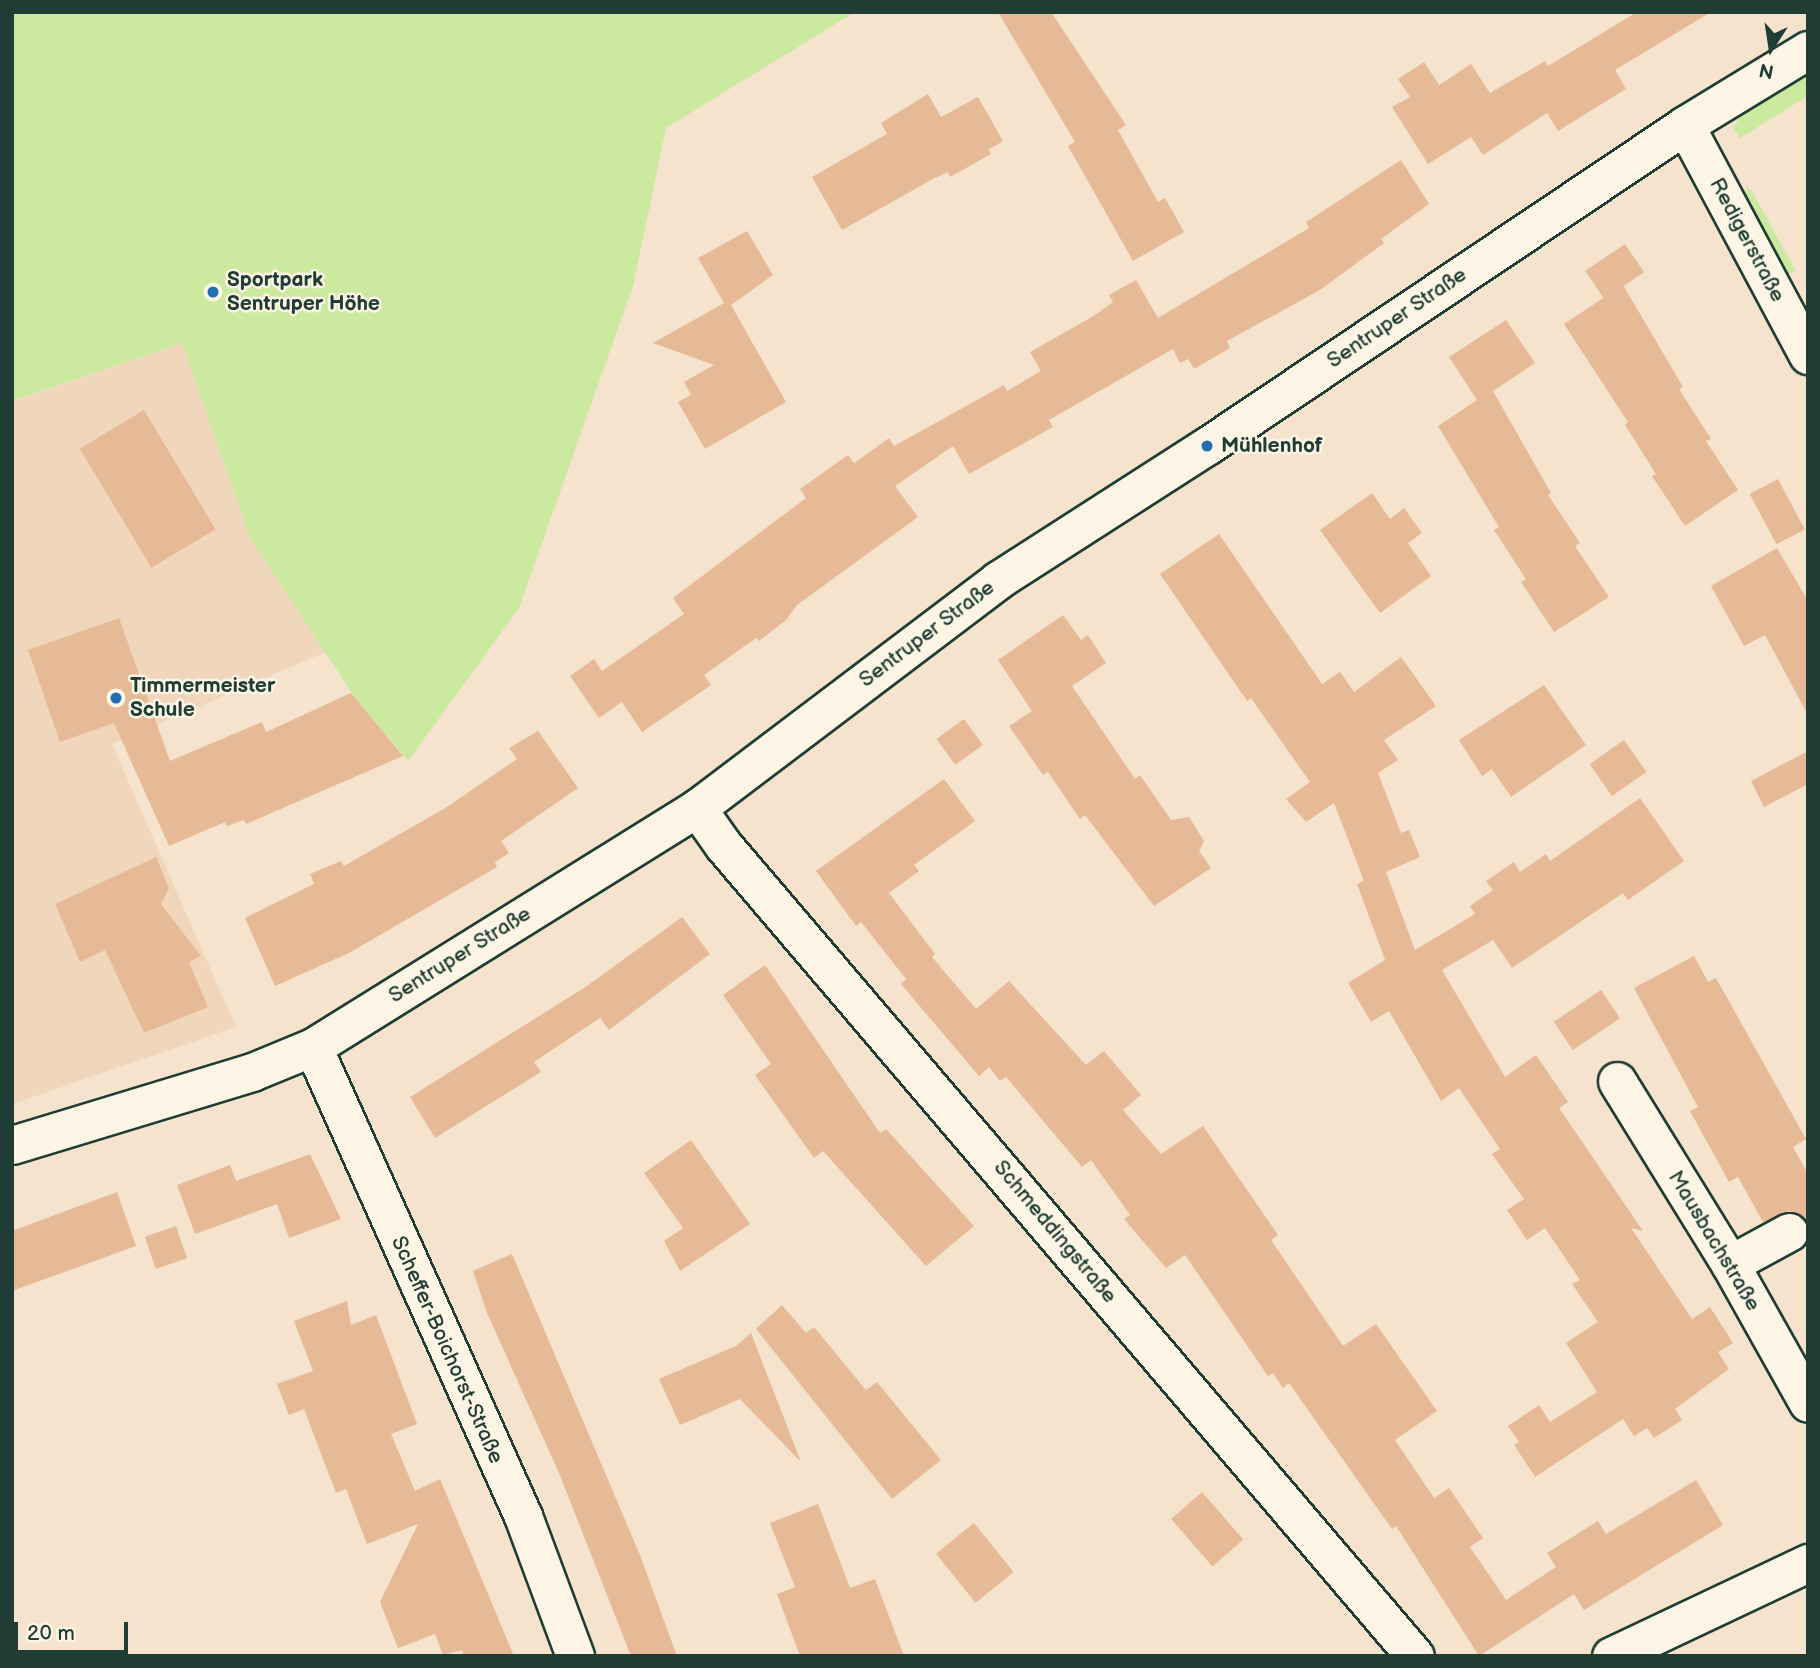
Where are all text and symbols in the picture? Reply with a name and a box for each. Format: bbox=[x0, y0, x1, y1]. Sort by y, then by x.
north arrow bbox=[1736, 14, 1806, 84]
text: N bbox=[1757, 57, 1776, 83]
street label: Redigerstraße bbox=[1704, 174, 1790, 306]
street label: Sentruper Straße bbox=[1322, 262, 1472, 374]
place label: Sportpark Sentruper Höhe bbox=[227, 267, 380, 317]
marker: Sportpark Sentruper Höhe bbox=[205, 284, 221, 300]
place label: Mühlenhof bbox=[1221, 433, 1322, 459]
marker: Mühlenhof bbox=[1199, 438, 1215, 454]
street label: Sentruper Straße bbox=[854, 575, 1000, 693]
place label: Timmermeister Schule bbox=[130, 673, 275, 723]
marker: Timmermeister Schule bbox=[108, 690, 124, 706]
street label: Sentruper Straße bbox=[384, 901, 536, 1009]
street label: Schmeddingstraße bbox=[988, 1156, 1122, 1308]
street label: Mausbachstraße bbox=[1662, 1167, 1766, 1315]
street label: Scheffer-Boichorst-Straße bbox=[385, 1232, 509, 1468]
scale bar bbox=[18, 1608, 131, 1652]
text: 20 m bbox=[27, 1621, 75, 1646]

